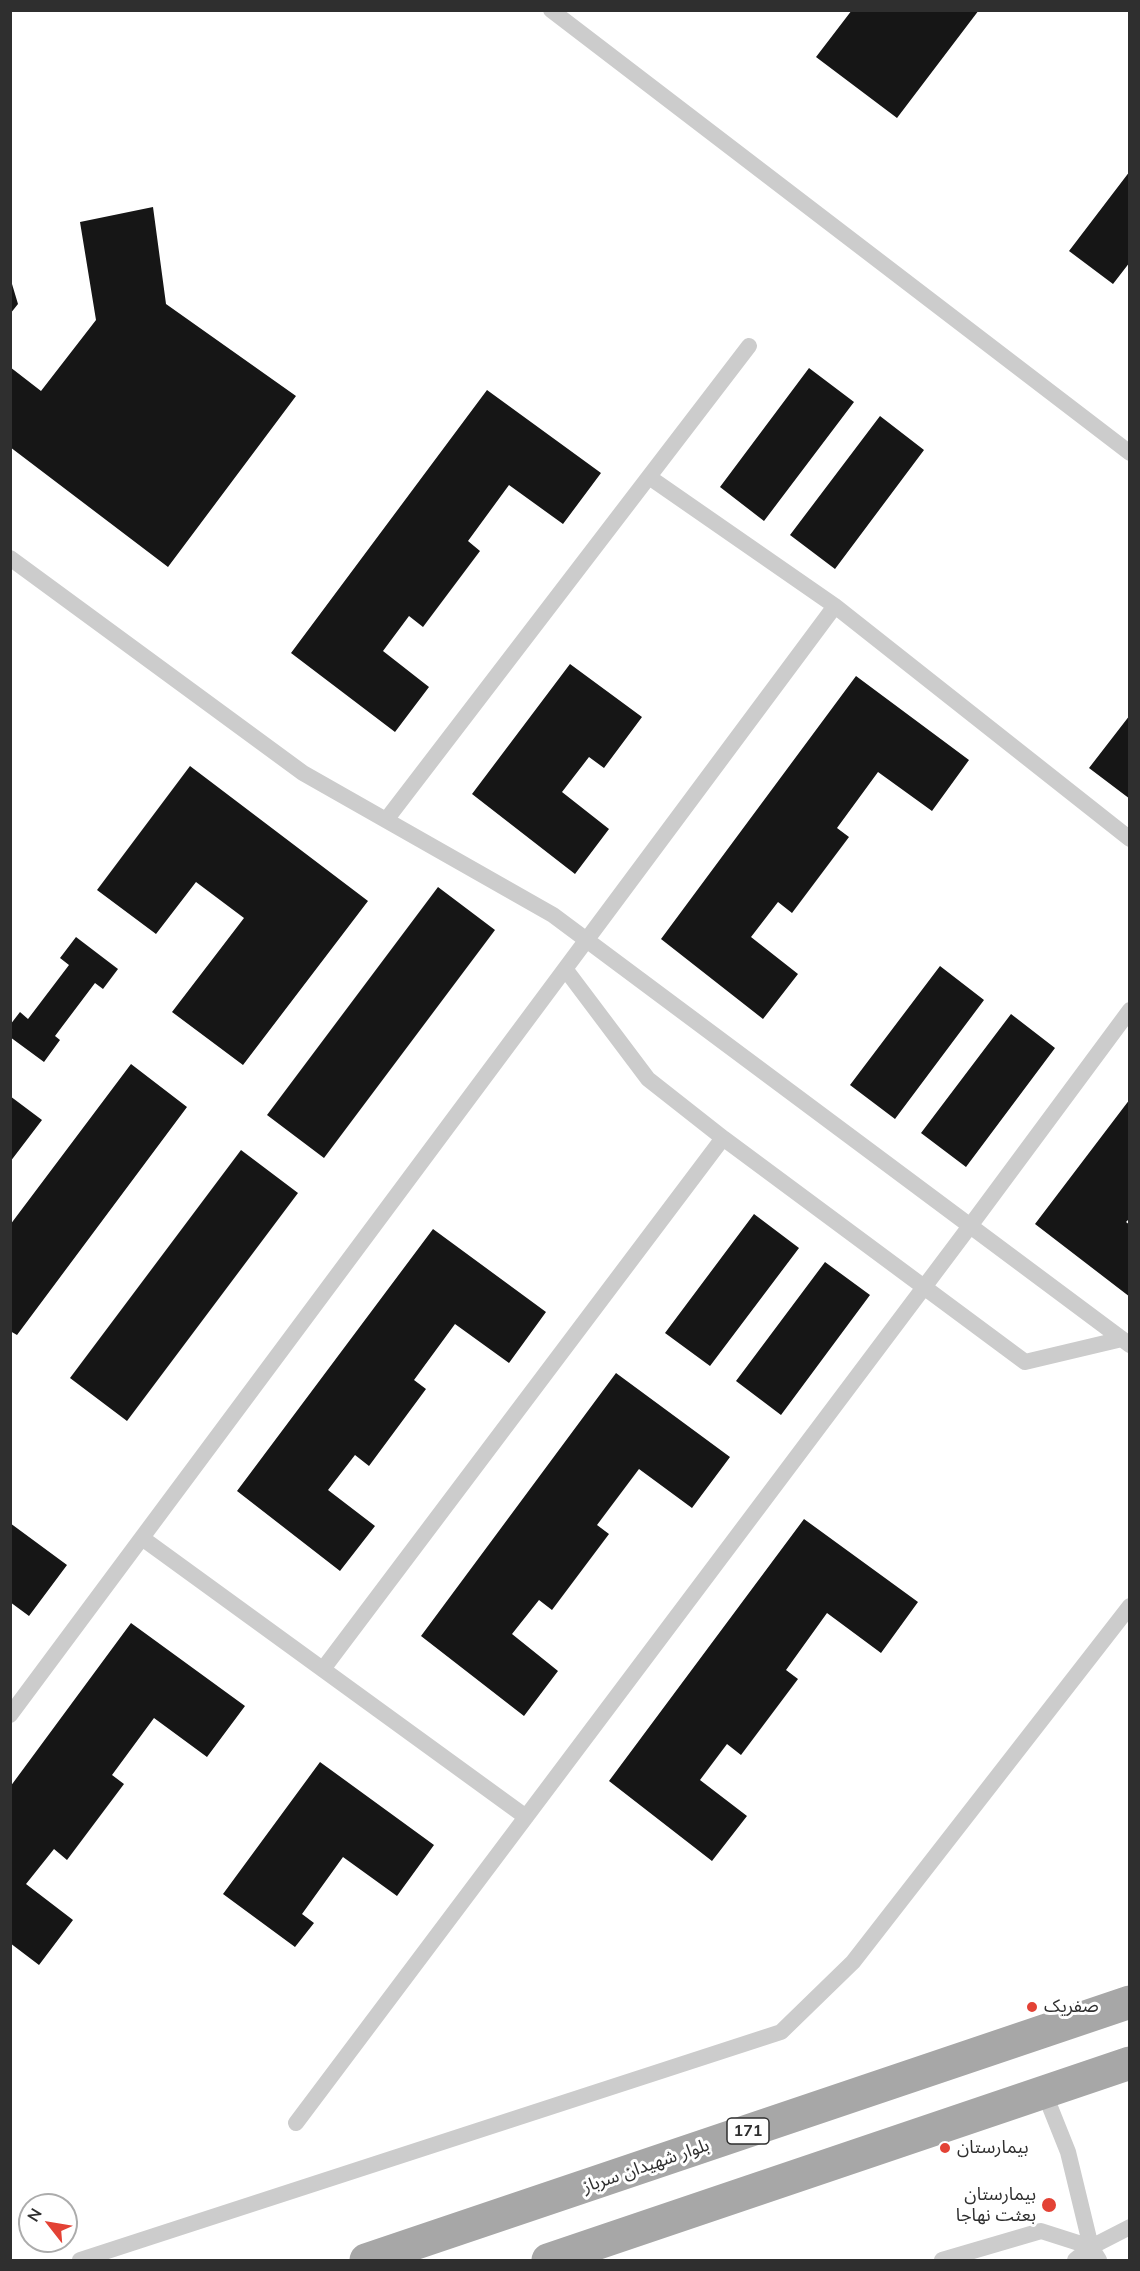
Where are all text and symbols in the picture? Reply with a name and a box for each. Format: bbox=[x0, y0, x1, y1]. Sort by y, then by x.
place label: صفریک bbox=[1044, 1996, 1099, 2018]
marker: صفریک bbox=[1025, 2000, 1039, 2014]
road number: 171 bbox=[727, 2118, 769, 2144]
street label: بلوار شهیدان سرباز bbox=[580, 2134, 712, 2198]
place label: بیمارستان bbox=[957, 2137, 1029, 2159]
marker: بیمارستان bbox=[938, 2141, 952, 2155]
place label: بیمارستان بعثت نهاجا bbox=[956, 2184, 1036, 2226]
north arrow bbox=[18, 2193, 78, 2253]
marker: بیمارستان بعثت نهاجا bbox=[1040, 2196, 1058, 2214]
text: N bbox=[23, 2204, 46, 2225]

